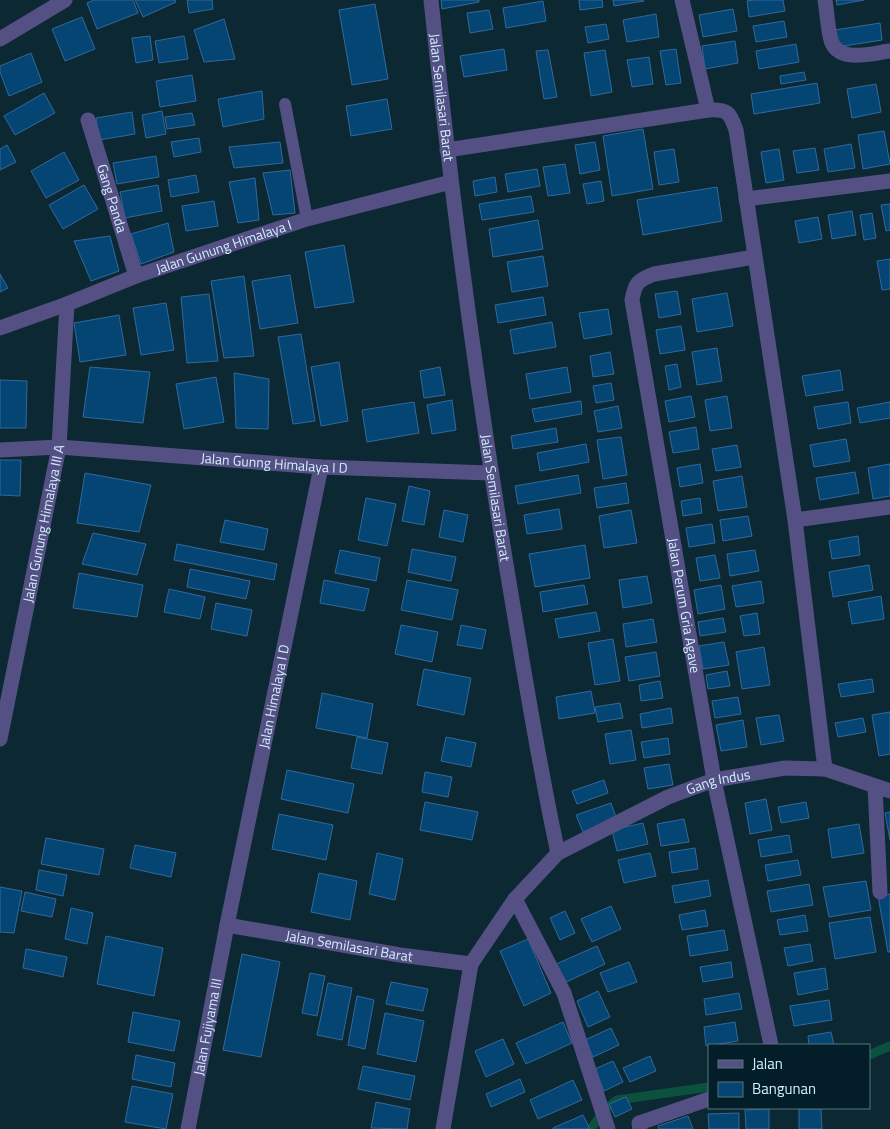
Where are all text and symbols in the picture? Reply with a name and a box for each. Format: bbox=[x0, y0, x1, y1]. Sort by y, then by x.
street label: Jalan Semilasari Barat bbox=[425, 32, 460, 163]
street label: Gang Panda bbox=[92, 161, 133, 235]
street label: Jalan Gunung Himalaya I bbox=[153, 214, 294, 279]
street label: Jalan Semilasari Barat bbox=[476, 433, 516, 563]
street label: Jalan Gunung Himalaya III A bbox=[17, 442, 69, 604]
street label: Jalan Gunng Himalaya I D bbox=[200, 447, 348, 478]
street label: Jalan Perum Gria Agave bbox=[663, 536, 707, 675]
street label: Jalan Himalaya I D bbox=[253, 642, 294, 750]
street label: Gang Indus bbox=[683, 763, 752, 800]
street label: Jalan Semilasari Barat bbox=[284, 924, 414, 967]
street label: Jalan Fujiyama III bbox=[187, 976, 227, 1077]
legend bbox=[708, 1044, 870, 1109]
text: Jalan bbox=[752, 1052, 783, 1075]
text: Bangunan bbox=[752, 1077, 816, 1100]

